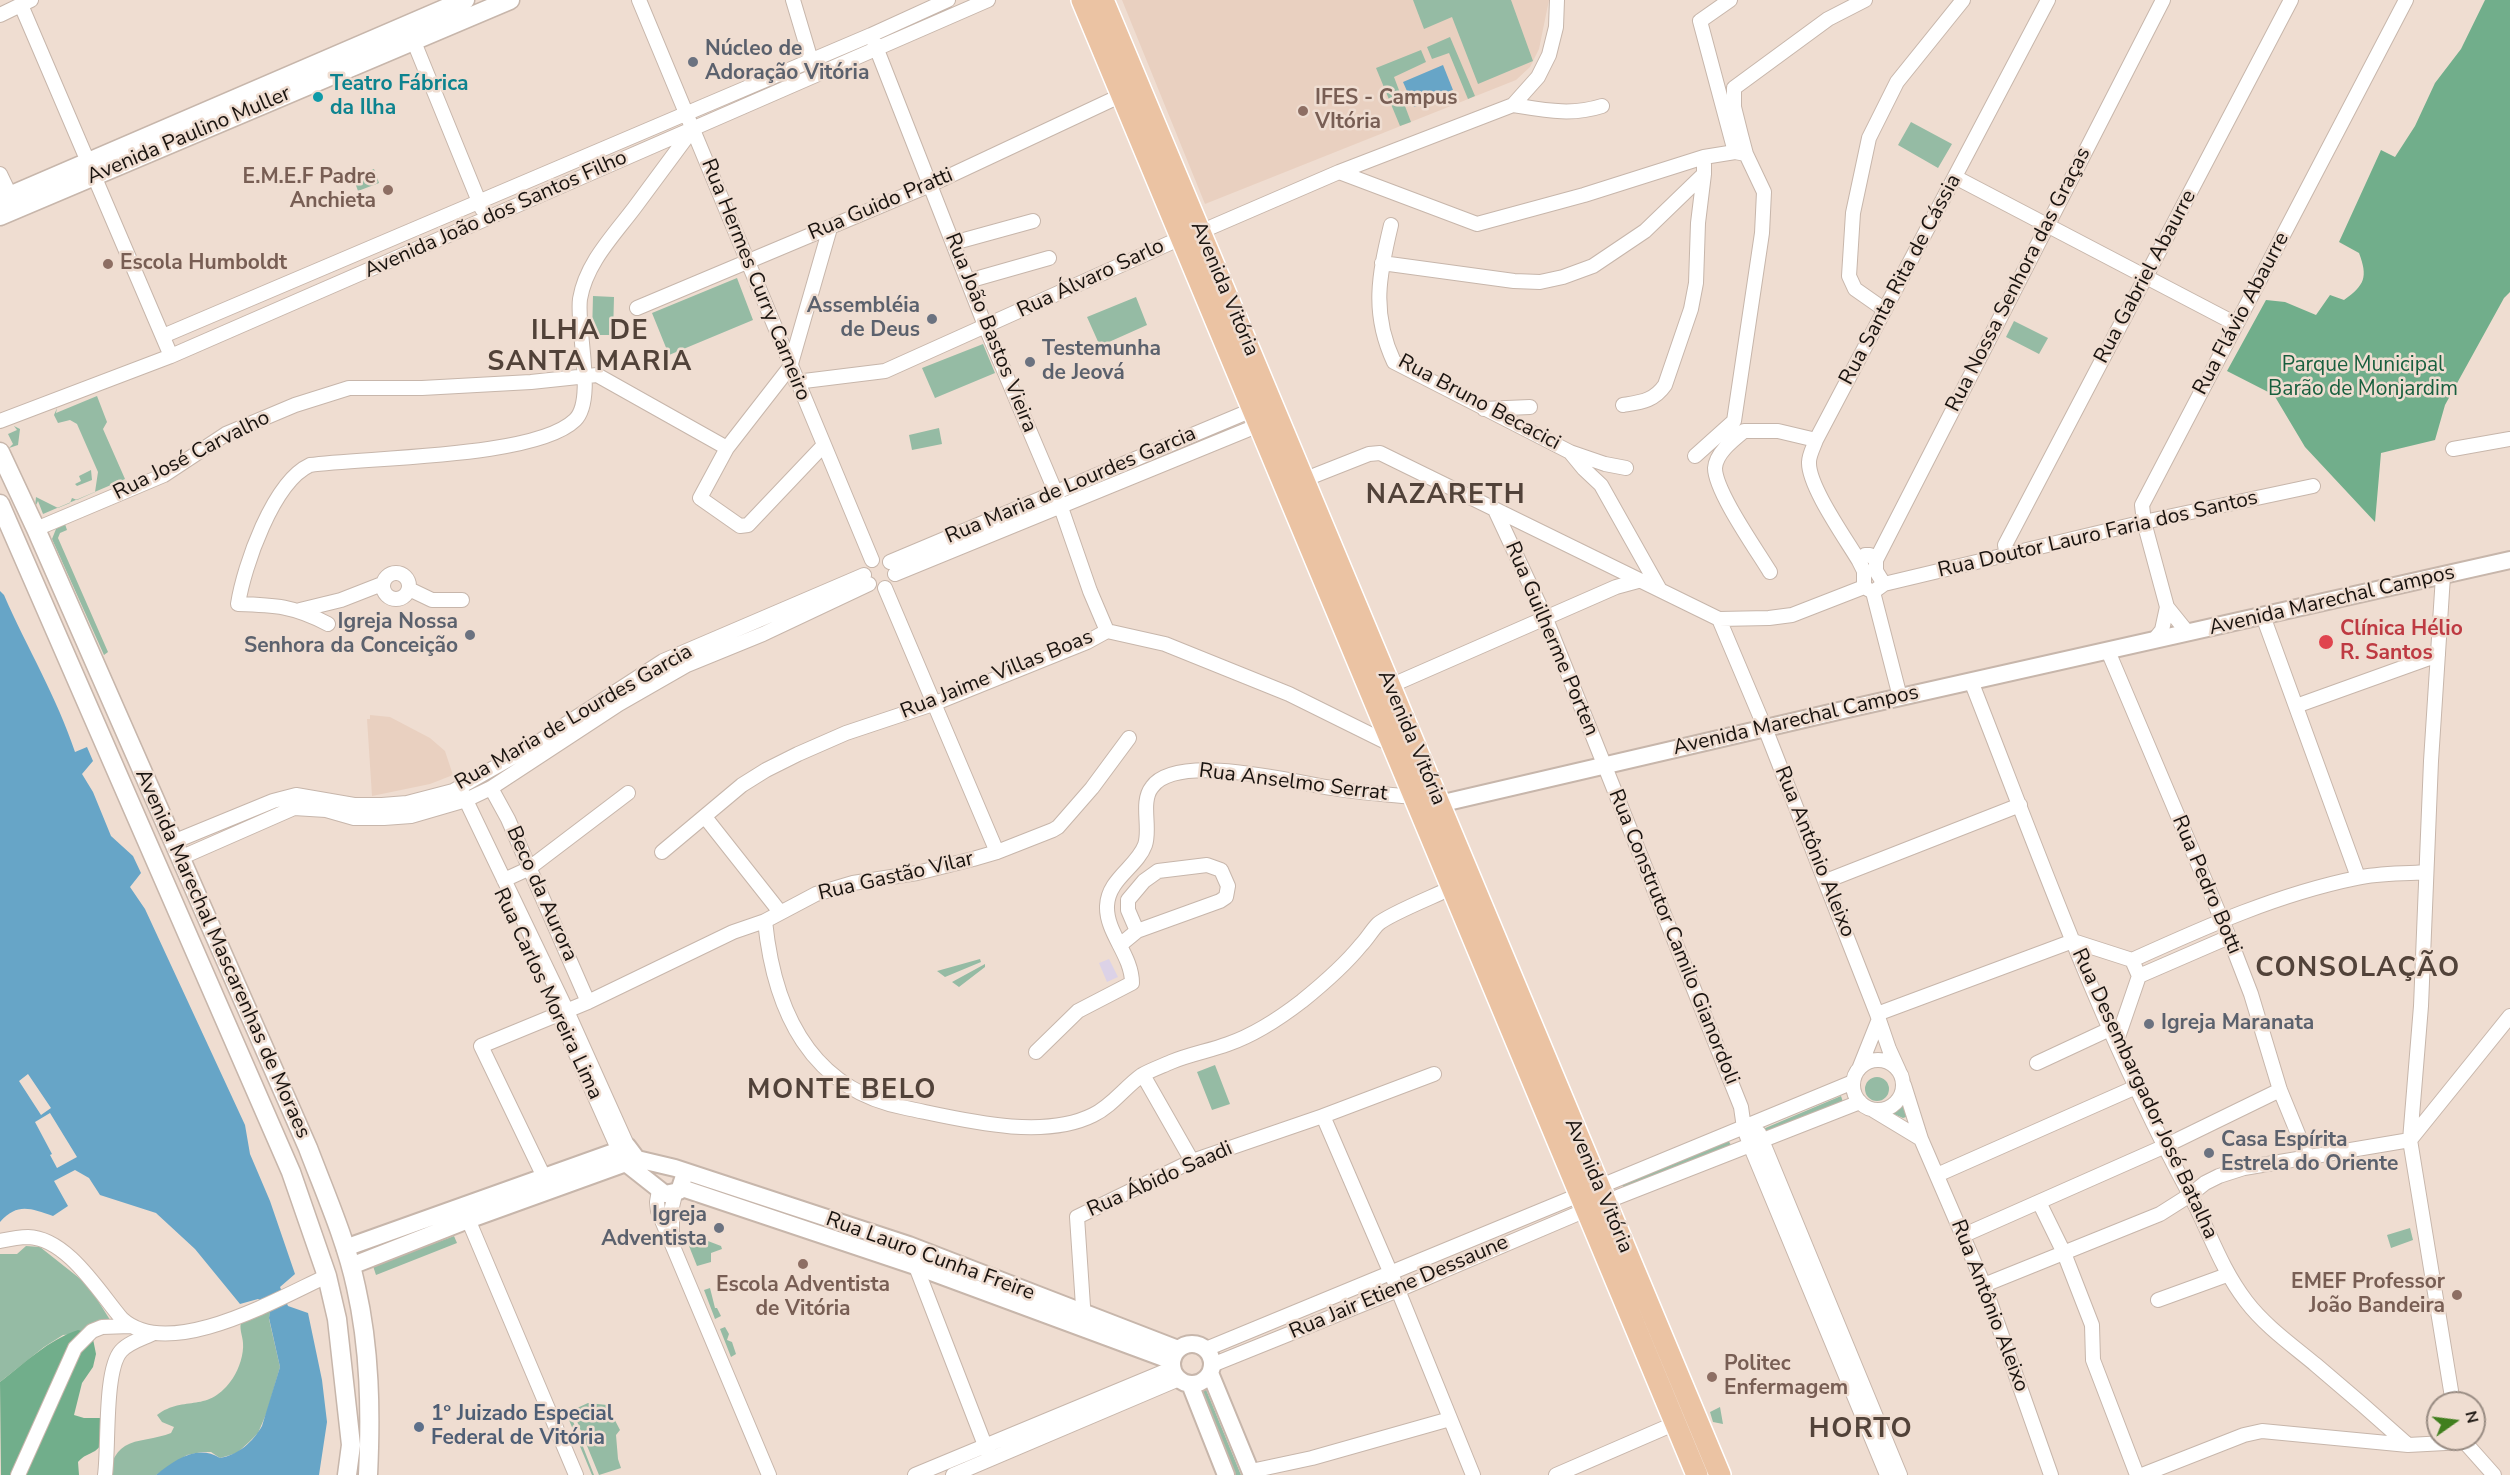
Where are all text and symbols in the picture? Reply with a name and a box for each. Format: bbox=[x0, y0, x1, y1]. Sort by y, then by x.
place label: Núcleo de Adoração Vitória bbox=[705, 37, 869, 87]
marker: Núcleo de Adoração Vitória bbox=[686, 55, 700, 69]
place label: Teatro Fábrica da Ilha bbox=[330, 72, 469, 122]
street label: Avenida Paulino Muller bbox=[83, 82, 295, 190]
place label: IFES - Campus VItória bbox=[1315, 86, 1458, 136]
marker: Teatro Fábrica da Ilha bbox=[311, 90, 325, 104]
marker: IFES - Campus VItória bbox=[1296, 104, 1310, 118]
street label: Rua Nossa Senhora das Graças bbox=[1941, 144, 2097, 416]
street label: Avenida João dos Santos Filho bbox=[361, 146, 631, 284]
street label: Rua Hermes Curry Carneiro bbox=[695, 155, 815, 405]
street label: Rua Guido Pratti bbox=[805, 163, 957, 247]
place label: E.M.E.F Padre Anchieta bbox=[242, 165, 376, 215]
street label: Rua Santa Rita de Cássia bbox=[1835, 170, 1967, 390]
marker: E.M.E.F Padre Anchieta bbox=[381, 183, 395, 197]
street label: Rua Gabriel Abaurre bbox=[2090, 186, 2202, 368]
street label: Avenida Vitória bbox=[1184, 218, 1264, 360]
street label: Rua Flávio Abaurre bbox=[2189, 228, 2295, 400]
street label: Rua João Bastos Vieira bbox=[938, 230, 1042, 436]
street label: Rua Álvaro Sarlo bbox=[1014, 234, 1168, 324]
place label: Escola Humboldt bbox=[120, 251, 287, 277]
marker: Escola Humboldt bbox=[101, 257, 115, 271]
place label: Assembléia de Deus bbox=[807, 294, 920, 344]
marker: Assembléia de Deus bbox=[925, 312, 939, 326]
district label: ILHA DE SANTA MARIA bbox=[487, 316, 693, 379]
place label: Testemunha de Jeová bbox=[1042, 337, 1161, 387]
street label: Rua Bruno Becacici bbox=[1394, 350, 1564, 456]
park label: Parque Municipal Barão de Monjardim bbox=[2268, 353, 2458, 403]
marker: Testemunha de Jeová bbox=[1023, 355, 1037, 369]
street label: Rua José Carvalho bbox=[110, 406, 274, 506]
street label: Rua Maria de Lourdes Garcia bbox=[942, 422, 1200, 550]
district label: NAZARETH bbox=[1366, 480, 1526, 512]
street label: Rua Doutor Lauro Faria dos Santos bbox=[1936, 486, 2260, 584]
street label: Rua Guilherme Porten bbox=[1499, 538, 1603, 740]
street label: Avenida Marechal Campos bbox=[2207, 560, 2457, 642]
place label: Igreja Nossa Senhora da Conceição bbox=[244, 610, 458, 660]
place label: Clínica Hélio R. Santos bbox=[2340, 617, 2463, 667]
street label: Rua Jaime Villas Boas bbox=[897, 625, 1097, 725]
marker: Igreja Nossa Senhora da Conceição bbox=[463, 628, 477, 642]
marker: Clínica Hélio R. Santos bbox=[2317, 633, 2335, 651]
street label: Rua Maria de Lourdes Garcia bbox=[451, 640, 697, 796]
street label: Avenida Vitória bbox=[1371, 667, 1451, 809]
street label: Avenida Marechal Campos bbox=[1671, 680, 1921, 762]
street label: Rua Anselmo Serrat bbox=[1197, 759, 1389, 807]
street label: Rua Antônio Aleixo bbox=[1768, 763, 1860, 941]
street label: Avenida Marechal Mascarenhas de Moraes bbox=[129, 766, 315, 1142]
street label: Rua Construtor Camilo Gianordoli bbox=[1602, 786, 1744, 1088]
street label: Rua Pedro Botti bbox=[2165, 812, 2247, 958]
street label: Beco da Aurora bbox=[500, 822, 582, 966]
street label: Rua Gastão Vilar bbox=[816, 847, 976, 907]
street label: Rua Carlos Moreira Lima bbox=[487, 884, 607, 1104]
street label: Rua Desembargador José Batalha bbox=[2065, 945, 2223, 1243]
district label: CONSOLAÇÃO bbox=[2255, 953, 2461, 985]
place label: Igreja Maranata bbox=[2161, 1011, 2314, 1037]
marker: Igreja Maranata bbox=[2142, 1017, 2156, 1031]
district label: MONTE BELO bbox=[747, 1075, 937, 1107]
street label: Avenida Vitória bbox=[1558, 1115, 1638, 1257]
place label: Casa Espírita Estrela do Oriente bbox=[2221, 1128, 2398, 1178]
street label: Rua Ábido Saadi bbox=[1083, 1137, 1237, 1223]
marker: Casa Espírita Estrela do Oriente bbox=[2202, 1146, 2216, 1160]
place label: Igreja Adventista bbox=[601, 1203, 707, 1253]
street label: Rua Lauro Cunha Freire bbox=[822, 1207, 1038, 1307]
street label: Rua Antônio Aleixo bbox=[1945, 1216, 2033, 1396]
marker: Igreja Adventista bbox=[712, 1221, 726, 1235]
street label: Rua Jair Etiene Dessaune bbox=[1286, 1230, 1512, 1346]
marker: Escola Adventista de Vitória bbox=[796, 1257, 810, 1271]
place label: EMEF Professor João Bandeira bbox=[2291, 1270, 2445, 1320]
place label: Escola Adventista de Vitória bbox=[716, 1273, 890, 1323]
marker: EMEF Professor João Bandeira bbox=[2450, 1288, 2464, 1302]
place label: Politec Enfermagem bbox=[1724, 1352, 1848, 1402]
marker: Politec Enfermagem bbox=[1705, 1370, 1719, 1384]
north arrow bbox=[2426, 1391, 2486, 1451]
place label: 1º Juizado Especial Federal de Vitória bbox=[431, 1402, 613, 1452]
text: N bbox=[2459, 1409, 2484, 1426]
district label: HORTO bbox=[1809, 1414, 1913, 1446]
marker: 1º Juizado Especial Federal de Vitória bbox=[412, 1420, 426, 1434]

